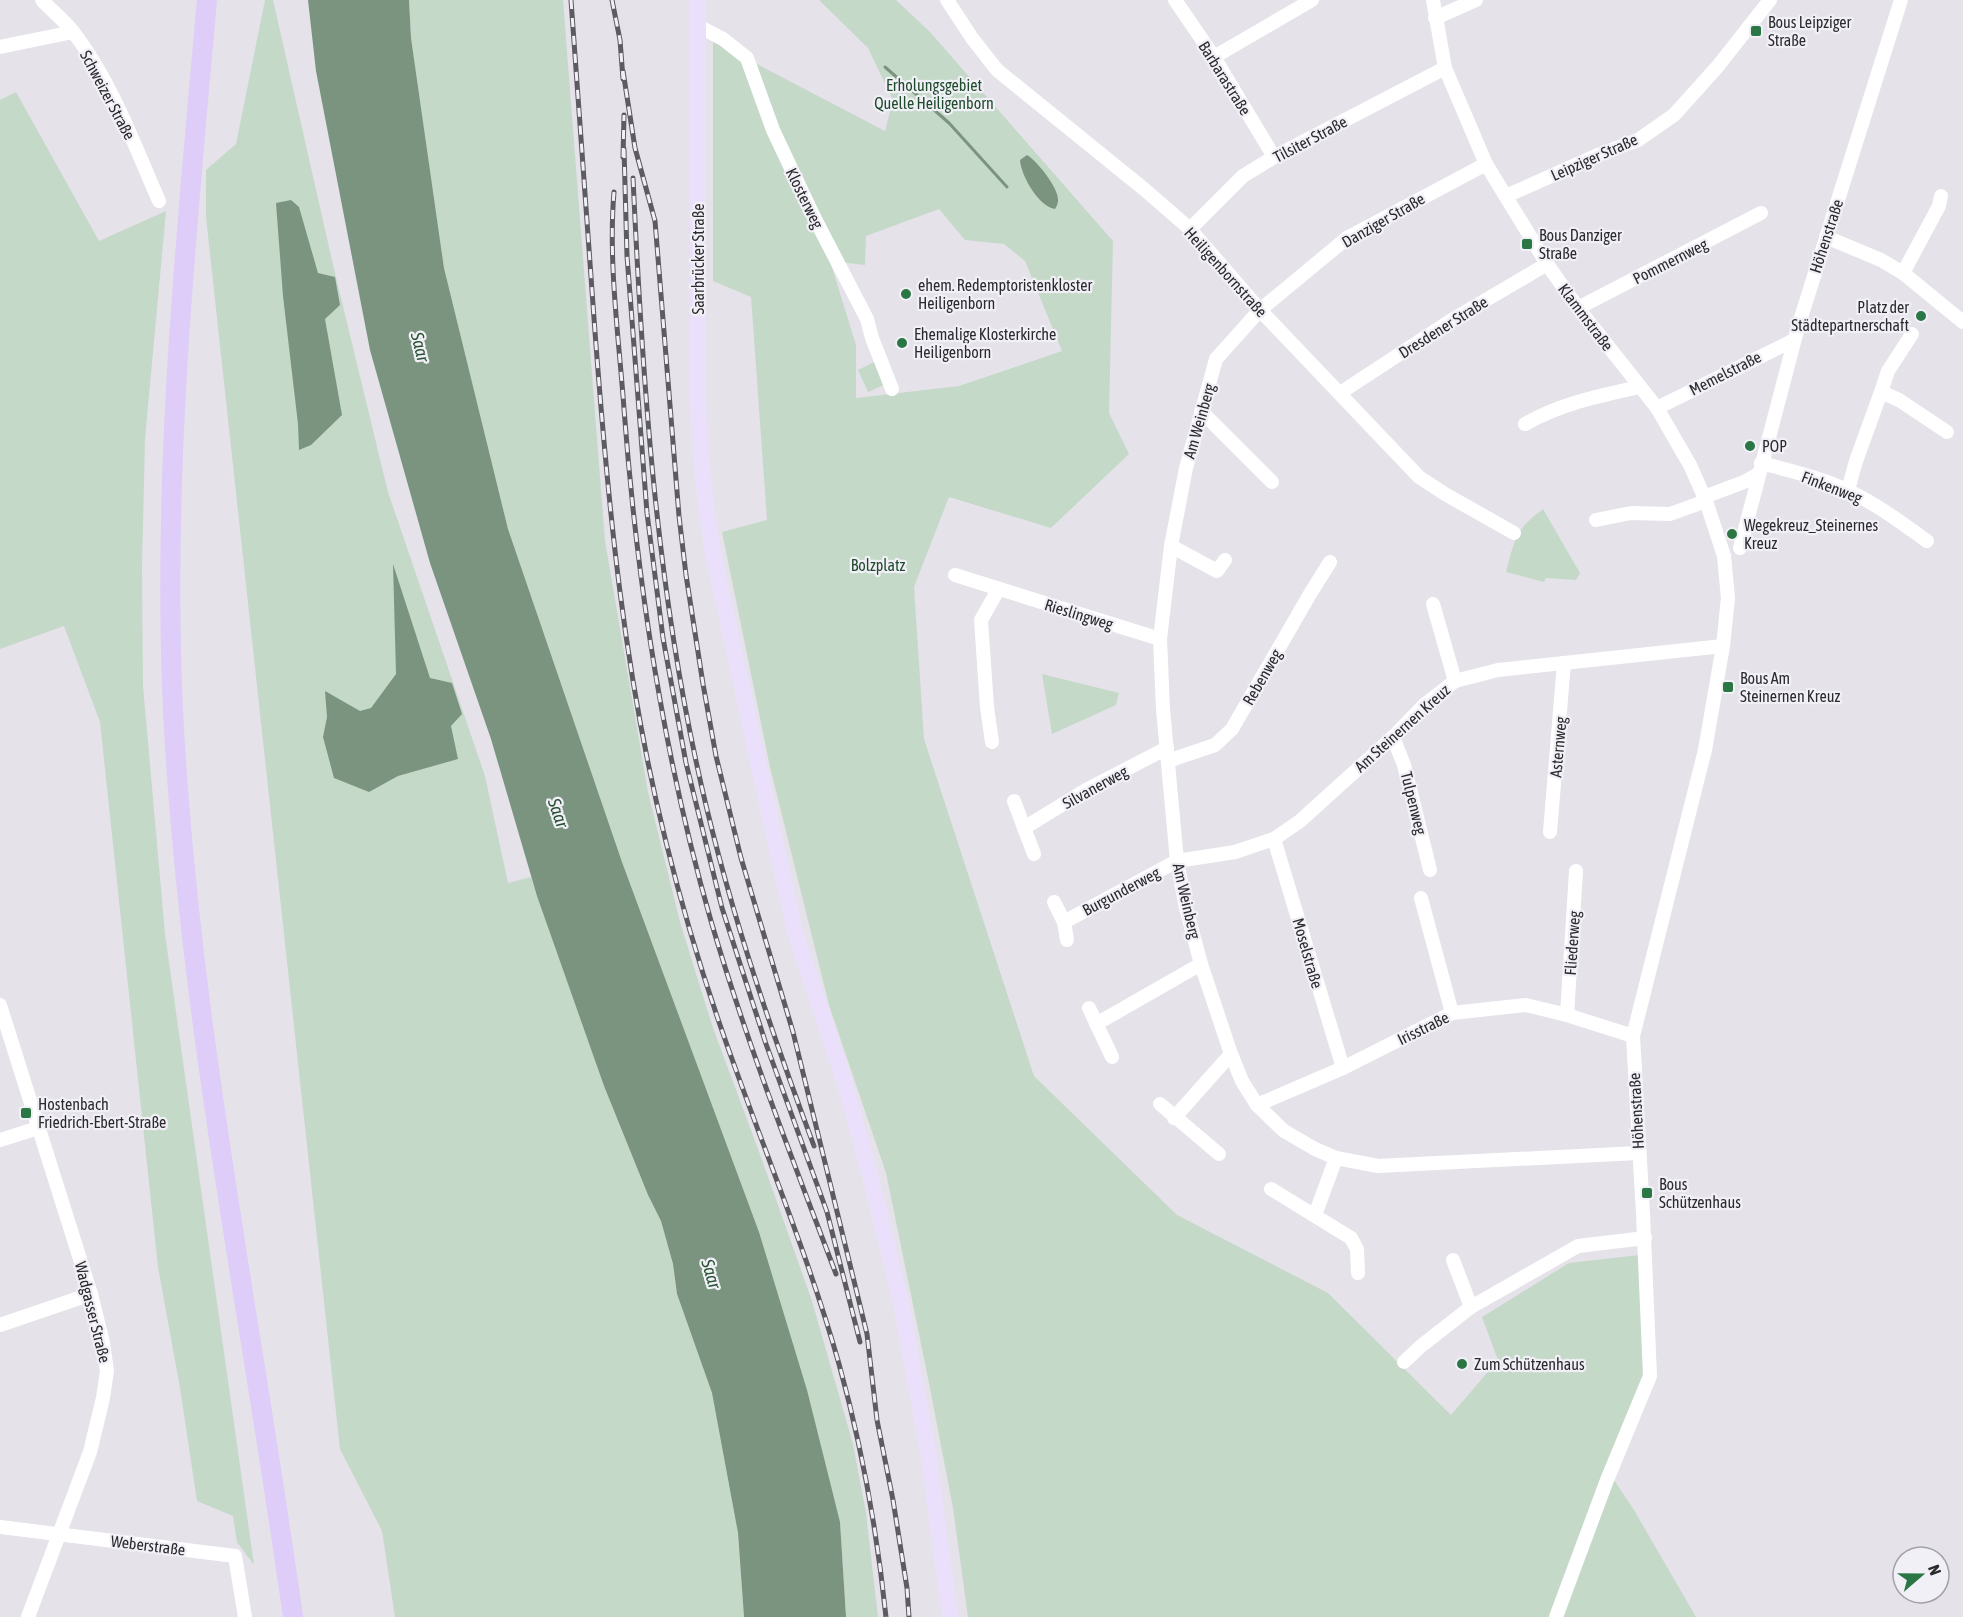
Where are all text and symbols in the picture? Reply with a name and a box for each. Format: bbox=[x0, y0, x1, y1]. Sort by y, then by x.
place label: Bous Leipziger Straße bbox=[1768, 13, 1851, 49]
marker: Bous Leipziger Straße bbox=[1749, 24, 1763, 38]
street label: Barbarastraße bbox=[1195, 38, 1255, 118]
street label: Schweizer Straße bbox=[77, 47, 139, 143]
park label: Erholungsgebiet Quelle Heiligenborn bbox=[874, 76, 994, 113]
street label: Tilsiter Straße bbox=[1270, 112, 1350, 166]
street label: Leipziger Straße bbox=[1548, 130, 1640, 185]
street label: Klosterweg bbox=[782, 165, 827, 232]
street label: Danziger Straße bbox=[1339, 189, 1428, 252]
street label: Höhenstraße bbox=[1806, 197, 1846, 275]
street label: Saarbrücker Straße bbox=[689, 203, 707, 315]
street label: Heiligenbornstraße bbox=[1180, 224, 1271, 321]
place label: Bous Danziger Straße bbox=[1539, 226, 1622, 262]
street label: Pommernweg bbox=[1630, 234, 1711, 288]
marker: Bous Danziger Straße bbox=[1520, 237, 1534, 251]
place label: ehem. Redemptoristenkloster Heiligenborn bbox=[918, 276, 1092, 313]
street label: Klammstraße bbox=[1555, 280, 1617, 354]
marker: ehem. Redemptoristenkloster Heiligenborn bbox=[899, 287, 913, 301]
street label: Dresdener Straße bbox=[1395, 293, 1491, 361]
place label: Platz der Städtepartnerschaft bbox=[1791, 298, 1909, 335]
marker: Platz der Städtepartnerschaft bbox=[1914, 309, 1928, 323]
place label: Ehemalige Klosterkirche Heiligenborn bbox=[914, 325, 1056, 362]
water label: Saar bbox=[406, 329, 434, 364]
marker: Ehemalige Klosterkirche Heiligenborn bbox=[895, 336, 909, 350]
street label: Memelstraße bbox=[1686, 347, 1764, 399]
street label: Am Weinberg bbox=[1180, 381, 1219, 461]
place label: POP bbox=[1762, 437, 1787, 455]
marker: POP bbox=[1743, 439, 1757, 453]
street label: Finkenweg bbox=[1799, 467, 1865, 508]
place label: Wegekreuz_Steinernes Kreuz bbox=[1744, 516, 1878, 552]
marker: Wegekreuz_Steinernes Kreuz bbox=[1725, 527, 1739, 541]
park label: Bolzplatz bbox=[851, 556, 906, 575]
street label: Rieslingweg bbox=[1042, 595, 1116, 634]
street label: Rebenweg bbox=[1239, 646, 1286, 709]
place label: Bous Am Steinernen Kreuz bbox=[1740, 669, 1840, 705]
street label: Am Steinernen Kreuz bbox=[1351, 680, 1453, 775]
marker: Bous Am Steinernen Kreuz bbox=[1721, 680, 1735, 694]
street label: Asternweg bbox=[1546, 716, 1571, 778]
street label: Silvanerweg bbox=[1059, 762, 1131, 813]
street label: Tulpenweg bbox=[1397, 770, 1431, 837]
water label: Saar bbox=[543, 794, 573, 831]
street label: Am Weinberg bbox=[1169, 861, 1204, 941]
street label: Burgunderweg bbox=[1079, 863, 1163, 920]
street label: Fliederweg bbox=[1561, 910, 1584, 976]
street label: Moselstraße bbox=[1289, 916, 1327, 990]
street label: Irisstraße bbox=[1394, 1008, 1452, 1048]
street label: Höhenstraße bbox=[1625, 1072, 1647, 1150]
place label: Hostenbach Friedrich-Ebert-Straße bbox=[38, 1095, 166, 1131]
marker: Hostenbach Friedrich-Ebert-Straße bbox=[19, 1106, 33, 1120]
place label: Bous Schützenhaus bbox=[1659, 1175, 1741, 1211]
marker: Bous Schützenhaus bbox=[1640, 1186, 1654, 1200]
water label: Saar bbox=[697, 1256, 726, 1292]
street label: Wadgasser Straße bbox=[71, 1260, 114, 1365]
place label: Zum Schützenhaus bbox=[1474, 1355, 1585, 1373]
marker: Zum Schützenhaus bbox=[1455, 1357, 1469, 1371]
street label: Weberstraße bbox=[110, 1532, 186, 1558]
north arrow bbox=[1891, 1545, 1951, 1605]
text: N bbox=[1925, 1562, 1945, 1577]

